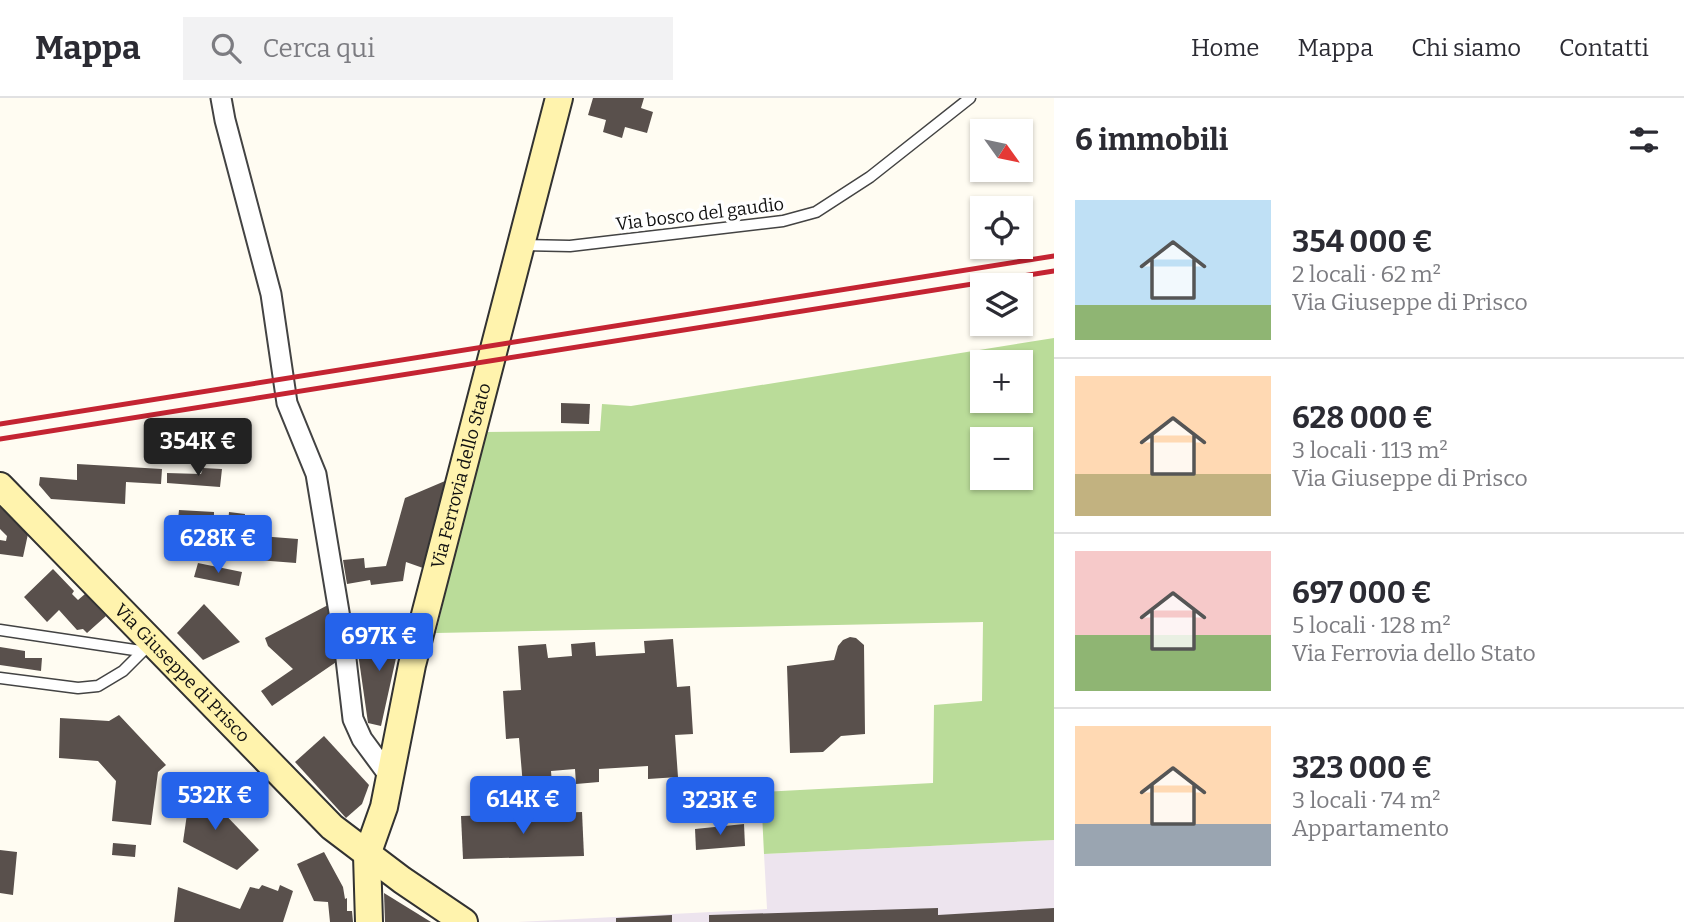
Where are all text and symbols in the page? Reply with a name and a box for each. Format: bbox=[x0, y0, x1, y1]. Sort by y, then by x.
search box bbox=[183, 17, 673, 80]
text: Mappa bbox=[35, 28, 141, 68]
icon: search bbox=[207, 29, 245, 67]
text: Cerca qui bbox=[263, 33, 375, 64]
text: Home bbox=[1191, 34, 1259, 62]
text: Mappa bbox=[1297, 34, 1373, 62]
text: Chi siamo bbox=[1411, 34, 1521, 62]
text: Contatti bbox=[1559, 34, 1649, 62]
north arrow bbox=[970, 119, 1032, 182]
map controls bbox=[970, 119, 1033, 490]
icon: filters bbox=[1625, 121, 1663, 159]
text: 6 immobili bbox=[1075, 122, 1228, 158]
street label: Via bosco del gaudio bbox=[615, 193, 785, 235]
button: locate bbox=[970, 196, 1033, 259]
text: 354 000 € bbox=[1292, 224, 1433, 260]
icon: home bbox=[1131, 228, 1215, 312]
text: 2 locali · 62 m² bbox=[1292, 260, 1441, 288]
button: layers bbox=[970, 273, 1033, 336]
text: Via Giuseppe di Prisco bbox=[1292, 288, 1528, 316]
button: + bbox=[970, 350, 1033, 413]
street label: Via Ferrovia dello Stato bbox=[426, 381, 496, 571]
text: 628 000 € bbox=[1292, 400, 1433, 436]
icon: home bbox=[1131, 404, 1215, 488]
pin: 354K € bbox=[141, 418, 255, 478]
text: 354K € bbox=[160, 427, 236, 455]
button: − bbox=[970, 427, 1033, 490]
text: 3 locali · 113 m² bbox=[1292, 436, 1448, 464]
text: Via Giuseppe di Prisco bbox=[1292, 464, 1528, 492]
pin: 628K € bbox=[161, 516, 275, 575]
text: 628K € bbox=[180, 524, 256, 552]
text: 697 000 € bbox=[1292, 575, 1432, 611]
icon: home bbox=[1131, 579, 1215, 663]
street label: Via Giuseppe di Prisco bbox=[110, 599, 254, 747]
text: 5 locali · 128 m² bbox=[1292, 611, 1451, 639]
pin: 697K € bbox=[322, 614, 436, 673]
text: 697K € bbox=[341, 622, 417, 650]
text: Via Ferrovia dello Stato bbox=[1292, 639, 1536, 667]
text: 323 000 € bbox=[1292, 750, 1432, 786]
icon: home bbox=[1131, 754, 1215, 838]
pin: 532K € bbox=[158, 772, 272, 832]
pin: 614K € bbox=[466, 776, 580, 836]
pin: 323K € bbox=[663, 778, 777, 837]
text: 532K € bbox=[178, 781, 252, 809]
text: 614K € bbox=[486, 785, 560, 813]
text: 323K € bbox=[682, 786, 758, 814]
text: 3 locali · 74 m² bbox=[1292, 786, 1440, 814]
text: Appartamento bbox=[1292, 814, 1449, 842]

